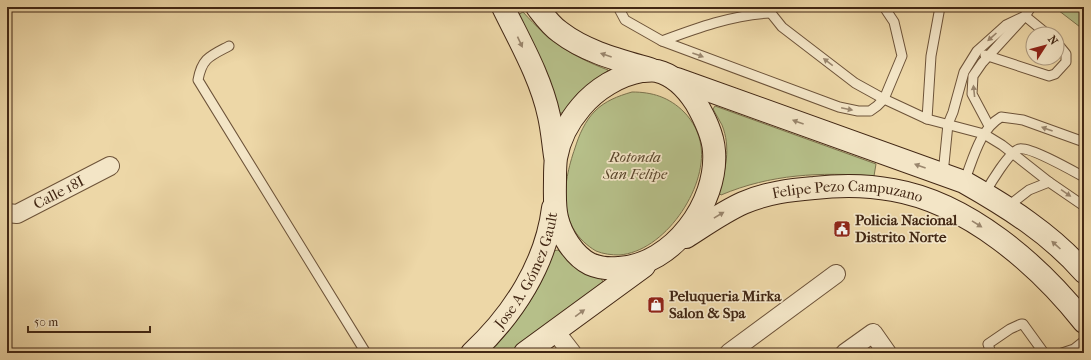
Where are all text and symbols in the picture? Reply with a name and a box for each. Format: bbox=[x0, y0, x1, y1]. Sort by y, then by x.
north arrow bbox=[1025, 26, 1065, 66]
one-way arrow bbox=[988, 32, 997, 41]
text: N bbox=[1045, 33, 1061, 48]
one-way arrow bbox=[517, 36, 523, 48]
one-way arrow bbox=[600, 52, 612, 58]
one-way arrow bbox=[693, 52, 705, 58]
one-way arrow bbox=[822, 58, 833, 66]
one-way arrow bbox=[970, 84, 977, 97]
one-way arrow bbox=[840, 106, 853, 112]
one-way arrow bbox=[792, 119, 804, 125]
one-way arrow bbox=[1041, 125, 1053, 131]
park label: Rotonda San Felipe bbox=[602, 148, 668, 183]
one-way arrow bbox=[914, 163, 926, 169]
street label: Calle 18I bbox=[30, 172, 87, 213]
street label: Felipe Pezo Campuzano bbox=[770, 177, 926, 206]
one-way arrow bbox=[1060, 190, 1072, 197]
street label: Jose A. Gómez Gault bbox=[490, 210, 561, 333]
place label: Policia Nacional Distrito Norte bbox=[855, 211, 958, 246]
one-way arrow bbox=[713, 212, 725, 219]
public building icon: Policia Nacional Distrito Norte bbox=[832, 219, 852, 239]
one-way arrow bbox=[972, 220, 982, 228]
one-way arrow bbox=[1051, 240, 1061, 249]
place label: Peluqueria Mirka Salon & Spa bbox=[669, 287, 782, 322]
shop icon: Peluqueria Mirka Salon & Spa bbox=[646, 295, 666, 315]
scale bar bbox=[28, 308, 150, 334]
one-way arrow bbox=[574, 309, 585, 318]
text: 50 m bbox=[34, 315, 58, 329]

